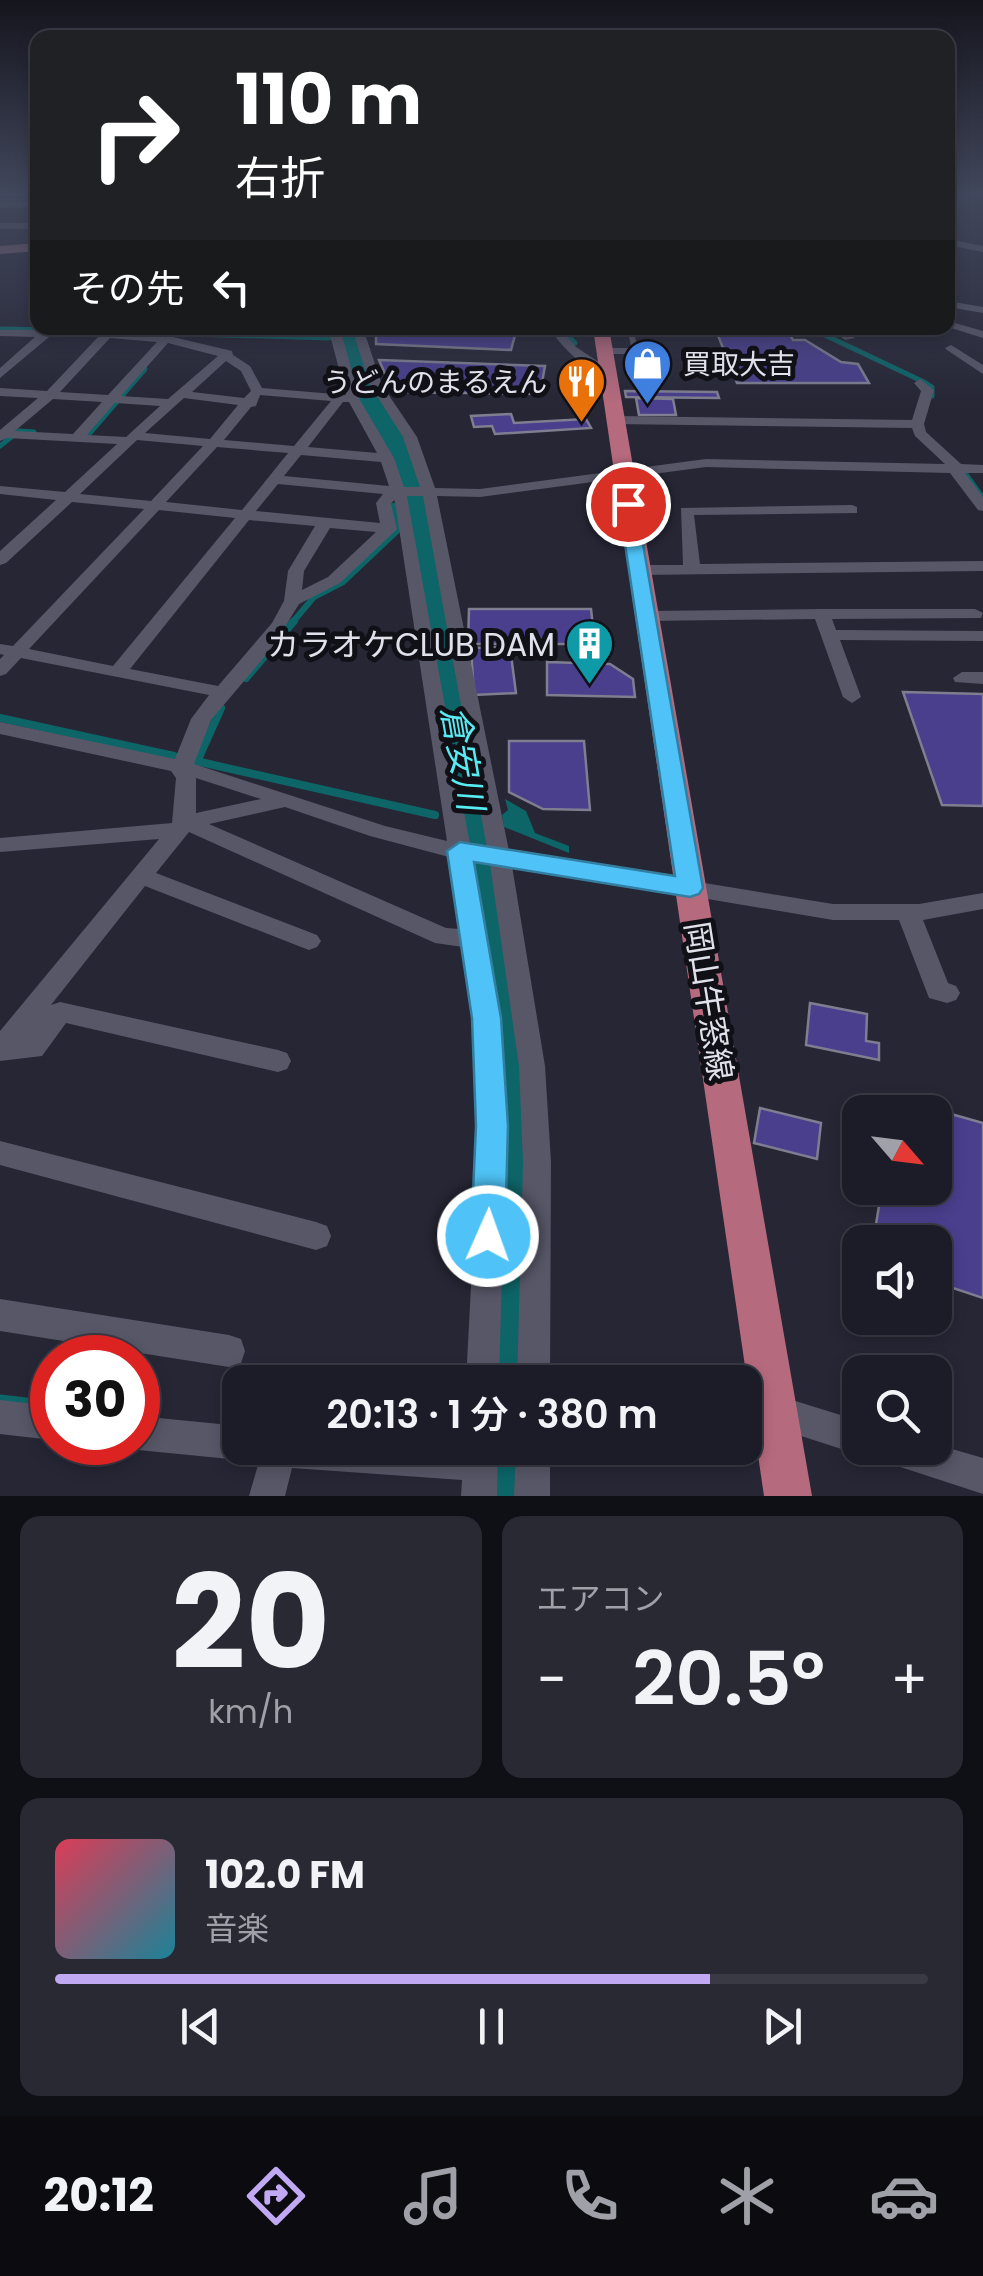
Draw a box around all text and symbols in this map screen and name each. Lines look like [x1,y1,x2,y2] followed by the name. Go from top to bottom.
[235,50,422,149] text: 110 m
[70,70,200,200] icon: right
[235,147,325,210] text: 右折
[204,260,259,315] icon: left
[70,262,184,315] text: その先
[622,338,674,406] shop icon: 買取大吉
[683,345,795,384] place label: 買取大吉
[556,356,608,424] restaurant icon: うどんのまるえん
[323,363,547,402] place label: うどんのまるえん
[586,462,671,547] pin
[601,477,656,532] icon: arrive
[564,618,616,686] building icon: カラオケCLUB DAM
[267,622,555,667] place label: カラオケCLUB DAM
[430,702,497,818] water label: 倉安川
[674,918,744,1084] street label: 岡山牛窓線
[842,1095,952,1205] north arrow
[842,1095,952,1465] map controls
[436,1184,540,1288] position arrow
[842,1225,952,1335] button: sound
[30,1335,160,1465] speed limit sign: 30
[842,1355,952,1465] button: search
[327,1388,657,1441] text: 20:13 · 1 分 · 380 m
[171,1531,330,1714] text: 20
[537,1576,665,1621] text: エアコン
[632,1626,825,1731] text: 20.5°
[537,1641,567,1718] text: −
[890,1641,928,1718] text: +
[208,1689,293,1734] text: km/h
[205,1848,365,1901] text: 102.0 FM
[205,1906,269,1951] text: 音楽
[173,1999,228,2054] icon: previous
[464,1999,519,2054] icon: pause
[755,1999,810,2054] icon: next
[241,2161,311,2231] icon: directions
[398,2161,468,2231] icon: music
[555,2161,625,2231] icon: phone
[712,2161,782,2231] icon: climate
[869,2161,939,2231] icon: car
[44,2164,154,2227] text: 20:12

